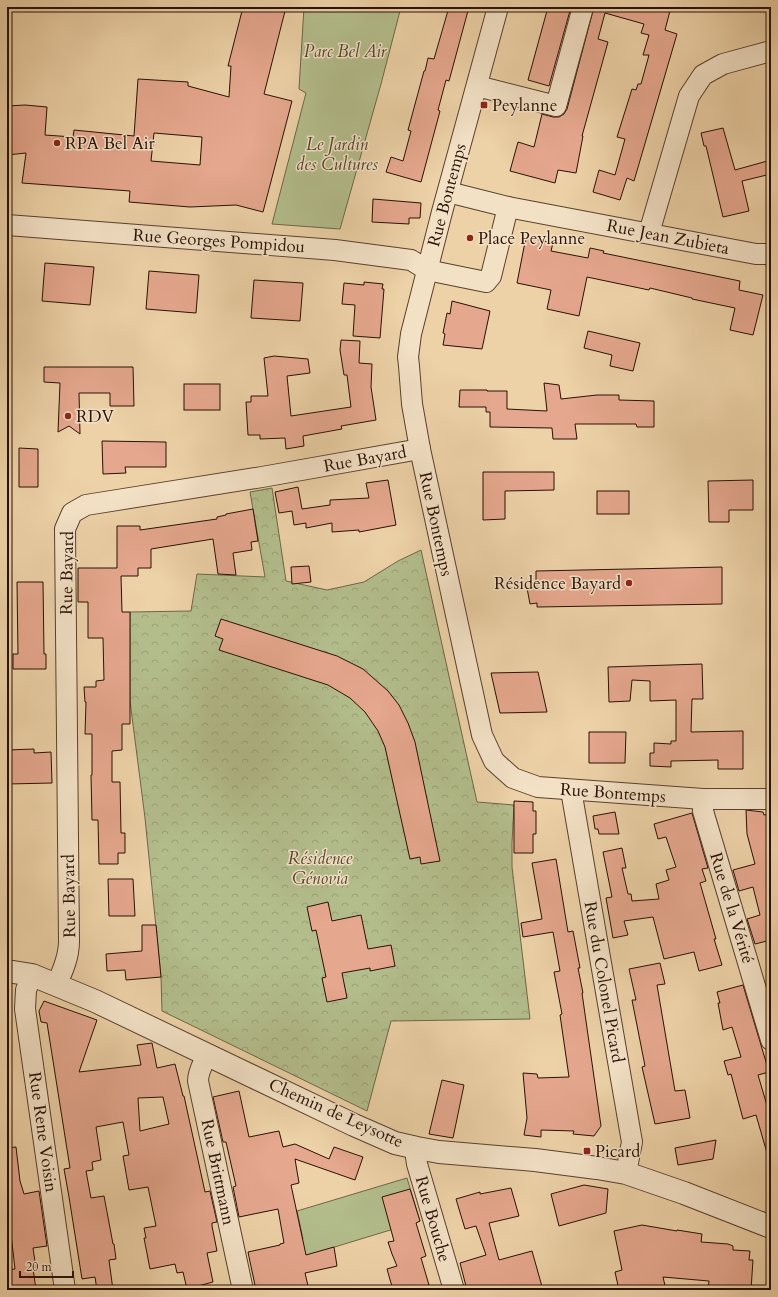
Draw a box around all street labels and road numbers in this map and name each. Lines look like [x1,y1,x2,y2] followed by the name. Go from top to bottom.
[422,141,472,249] street label: Rue Bontemps
[605,214,732,260] street label: Rue Jean Zubieta
[132,224,306,258] street label: Rue Georges Pompidou
[322,440,408,478] street label: Rue Bayard
[414,470,458,579] street label: Rue Bontemps
[55,531,79,615] street label: Rue Bayard
[559,778,667,808] street label: Rue Bontemps
[704,850,760,966] street label: Rue de la Vérité
[57,854,81,938] street label: Rue Bayard
[578,899,630,1065] street label: Rue du Colonel Picard
[23,1070,63,1194] street label: Rue Rene Voisin
[265,1073,407,1153] street label: Chemin de Leysotte
[196,1117,241,1227] street label: Rue Brittmann
[410,1173,456,1265] street label: Rue Bouche

